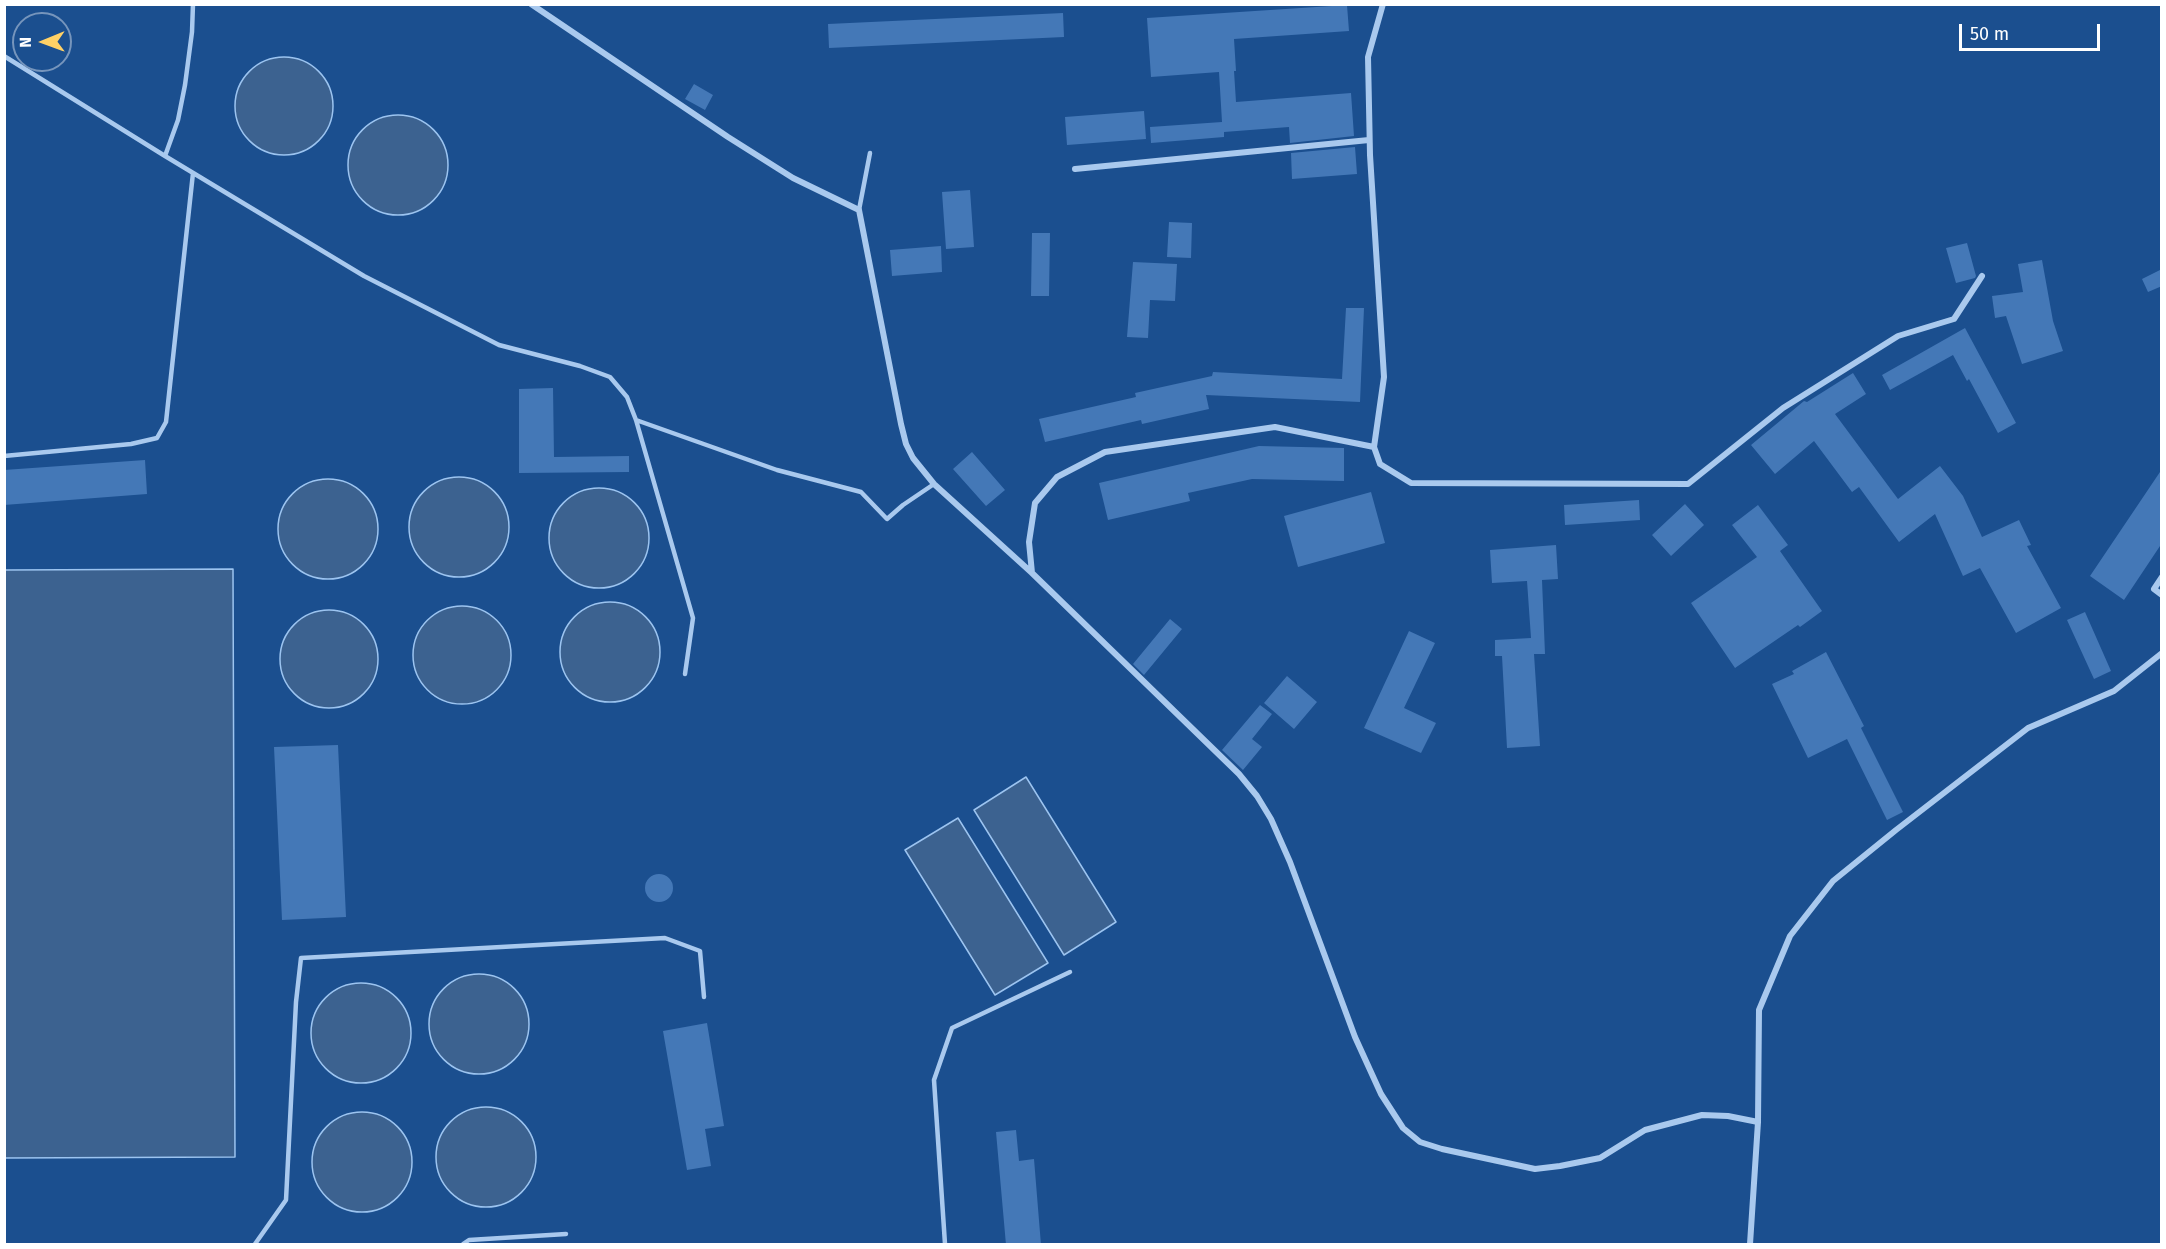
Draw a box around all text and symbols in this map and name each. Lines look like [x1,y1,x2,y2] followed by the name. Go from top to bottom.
[12,12,72,72] north arrow
[1962,12,2103,50] scale bar
[1970,23,2009,45] text: 50 m
[16,37,35,48] text: N

